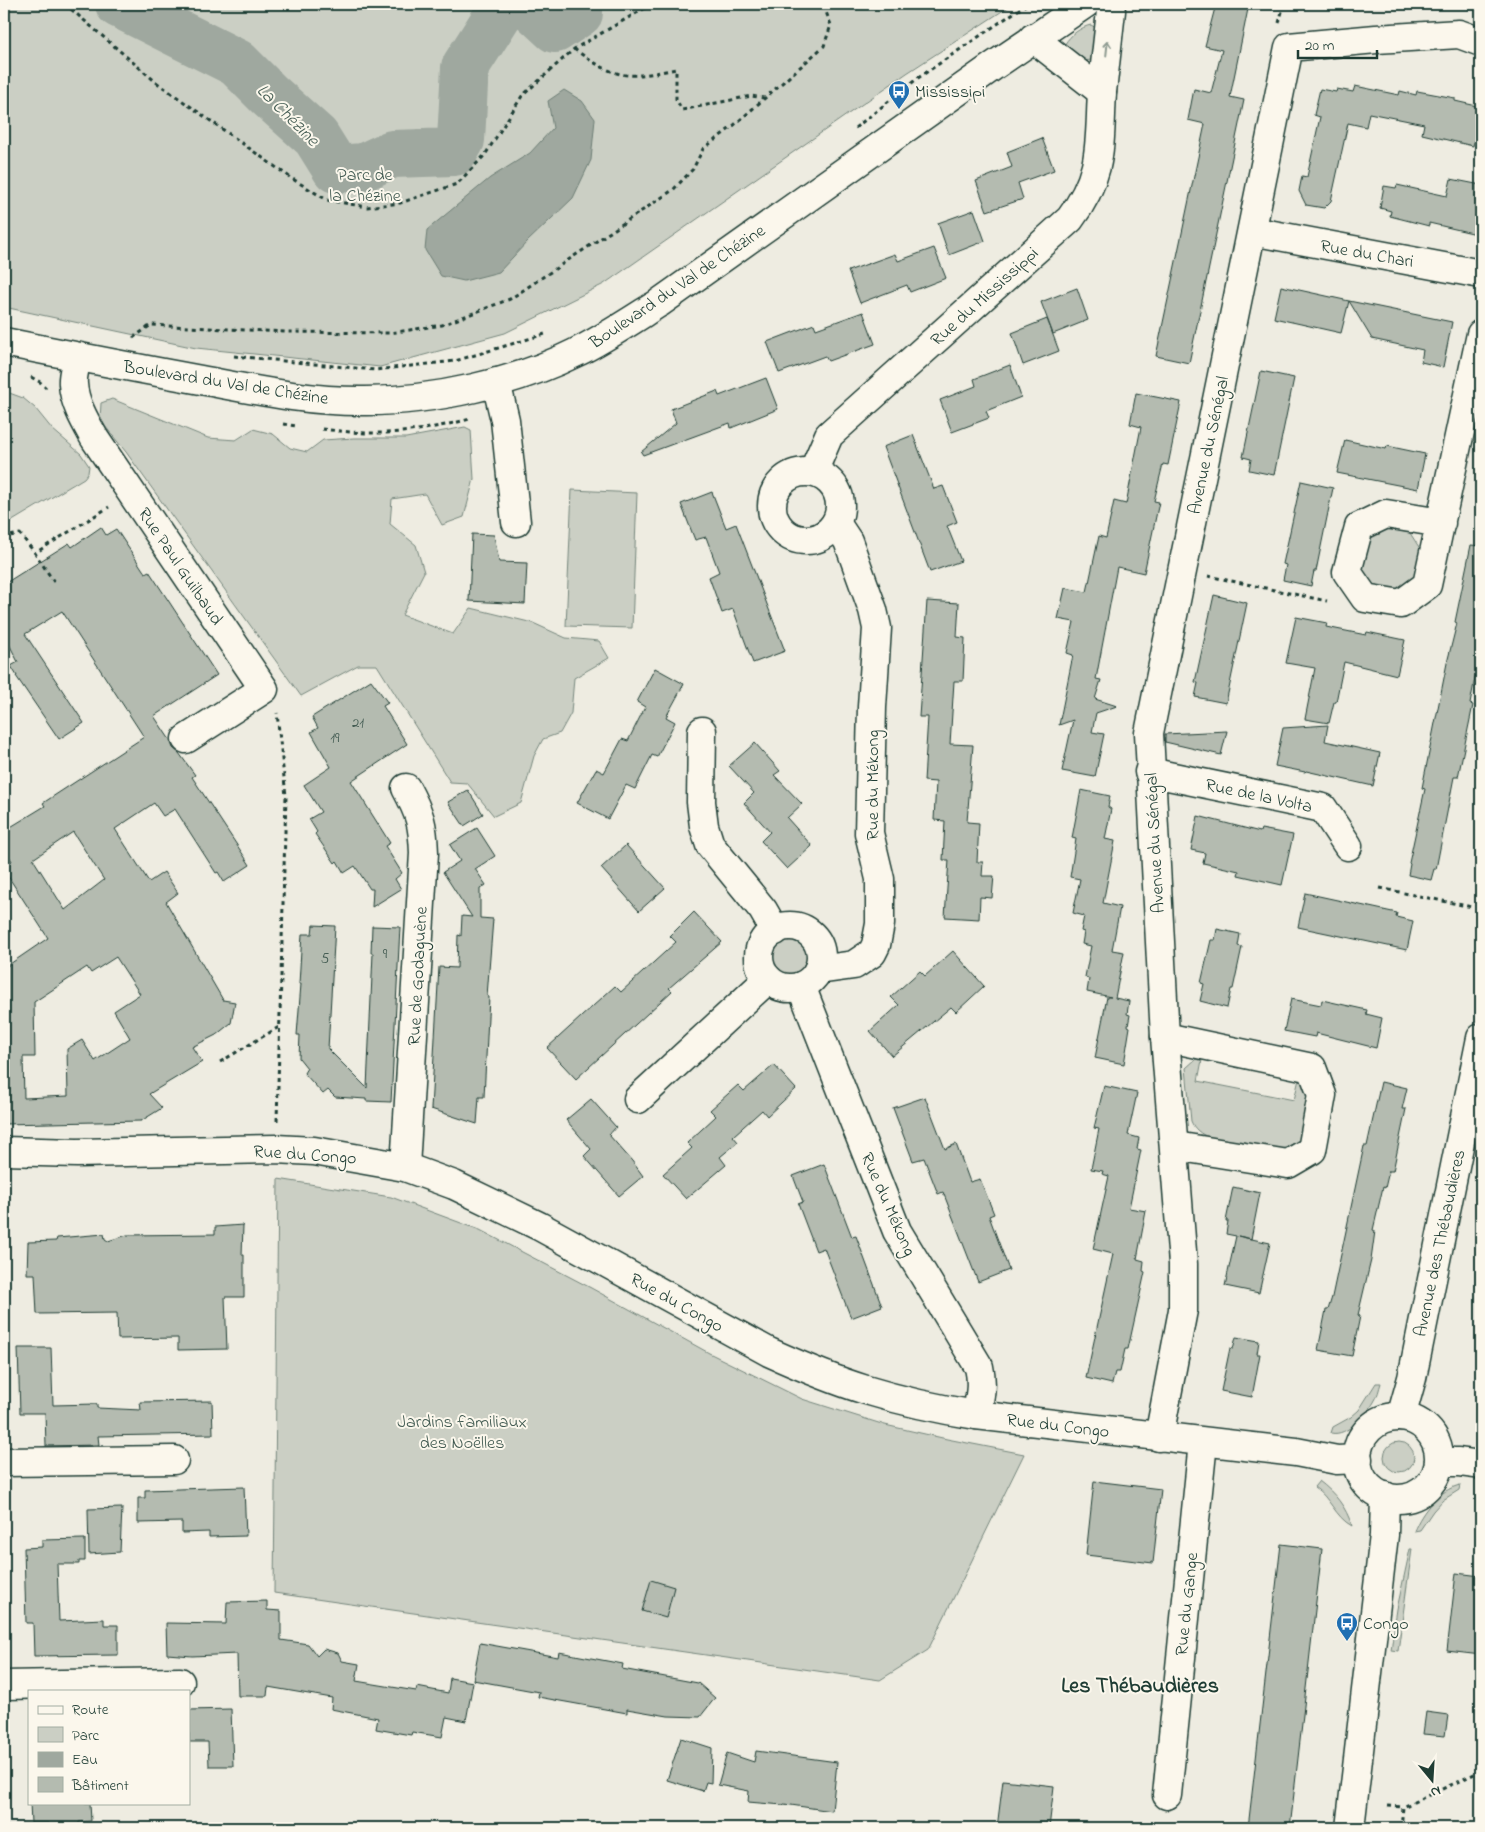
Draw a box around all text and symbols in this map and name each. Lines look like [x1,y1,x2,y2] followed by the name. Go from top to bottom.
[1298,28,1376,60] scale bar
[1305,35,1335,57] text: 20 m
[1102,40,1112,56] one-way arrow
[250,78,326,154] water label: La Chézine
[887,79,911,110] bus stop icon: Mississipi
[915,80,985,106] place label: Mississipi
[329,163,402,210] park label: Parc de la Chézine
[584,218,772,357] street label: Boulevard du Val de Chézine
[1318,234,1415,276] street label: Rue du Chari
[925,242,1045,353] street label: Rue du Mississippi
[120,355,331,413] street label: Boulevard du Val de Chézine
[1183,374,1238,517] street label: Avenue du Sénégal
[130,503,228,631] street label: Rue Paul Guilbaud
[352,712,364,734] house number: 21
[330,727,340,749] house number: 19
[861,730,888,840] street label: Rue du Mékong
[1139,772,1174,914] street label: Avenue du Sénégal
[1203,773,1314,821] street label: Rue de la Volta
[402,905,437,1046] street label: Rue de Godaguène
[383,943,388,965] house number: 9
[321,948,330,970] house number: 5
[252,1139,357,1174] street label: Rue du Congo
[1408,1147,1474,1339] street label: Avenue des Thébaudières
[852,1149,922,1261] street label: Rue du Mékong
[624,1267,727,1341] street label: Rue du Congo
[1005,1408,1111,1447] street label: Rue du Congo
[397,1410,527,1457] park label: Jardins familiaux des Noëlles
[1170,1550,1207,1657] street label: Rue du Gange
[1335,1611,1359,1642] bus stop icon: Congo
[1363,1612,1409,1639] place label: Congo
[1061,1671,1219,1703] district label: Les Thébaudières
[28,1690,190,1804] legend
[72,1699,109,1721] text: Route
[72,1725,100,1747] text: Parc
[72,1749,98,1771] text: Eau
[1408,1754,1458,1804] north arrow
[71,1775,129,1797] text: Bâtiment
[1428,1779,1443,1802] text: N

